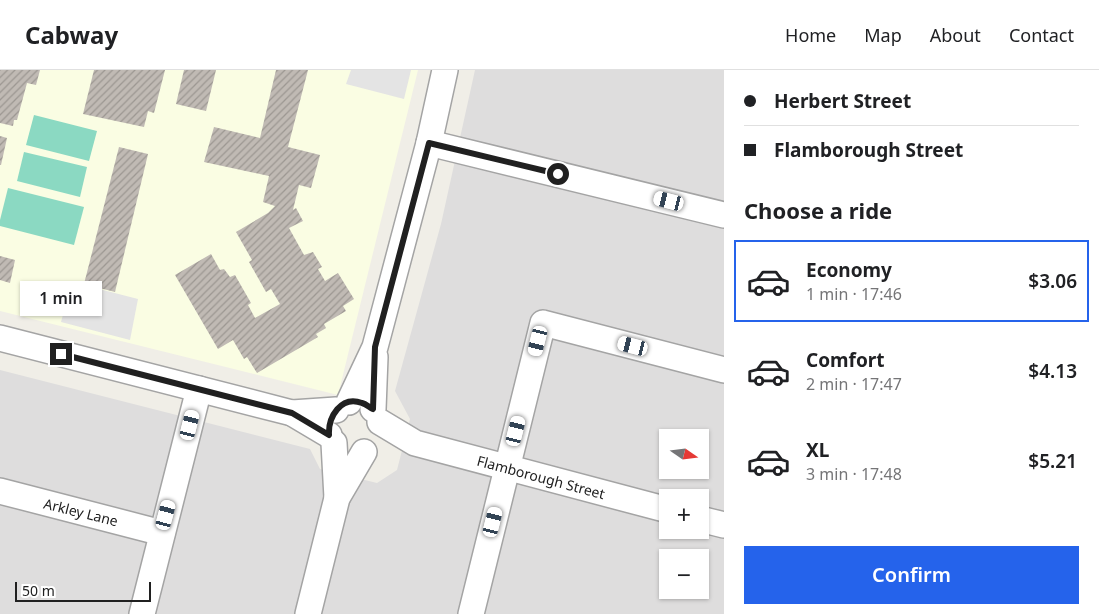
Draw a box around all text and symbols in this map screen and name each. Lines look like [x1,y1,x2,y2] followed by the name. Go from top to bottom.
[25,18,118,51] text: Cabway
[785,23,836,47] text: Home
[864,23,902,47] text: Map
[930,23,981,47] text: About
[1009,23,1074,47] text: Contact
[774,88,911,114] text: Herbert Street
[774,137,963,163] text: Flamborough Street
[547,163,569,185] route start
[652,190,685,212] car
[744,195,892,225] text: Choose a ride
[806,257,892,283] text: Economy
[746,259,791,304] icon: car
[1028,268,1077,294] text: $3.06
[20,282,102,316] callout: 1 min
[806,283,902,305] text: 1 min · 17:46
[39,287,83,309] text: 1 min
[527,325,548,357] car
[616,335,649,357] car
[50,343,72,365] route end
[806,347,885,373] text: Comfort
[746,349,791,394] icon: car
[1028,358,1077,384] text: $4.13
[806,373,902,395] text: 2 min · 17:47
[179,409,200,441] car
[505,415,526,447] car
[659,429,709,479] north arrow
[659,429,709,599] map controls
[806,437,829,463] text: XL
[746,439,791,484] icon: car
[1028,448,1077,474] text: $5.21
[475,451,607,503] street label: Flamborough Street
[806,463,902,485] text: 3 min · 17:48
[659,489,709,539] button: +
[42,494,120,530] street label: Arkley Lane
[154,499,177,531] car
[482,506,503,538] car
[744,546,1079,604] button: Confirm
[659,549,709,599] button: −
[15,579,151,602] scale bar
[22,581,55,600] text: 50 m

